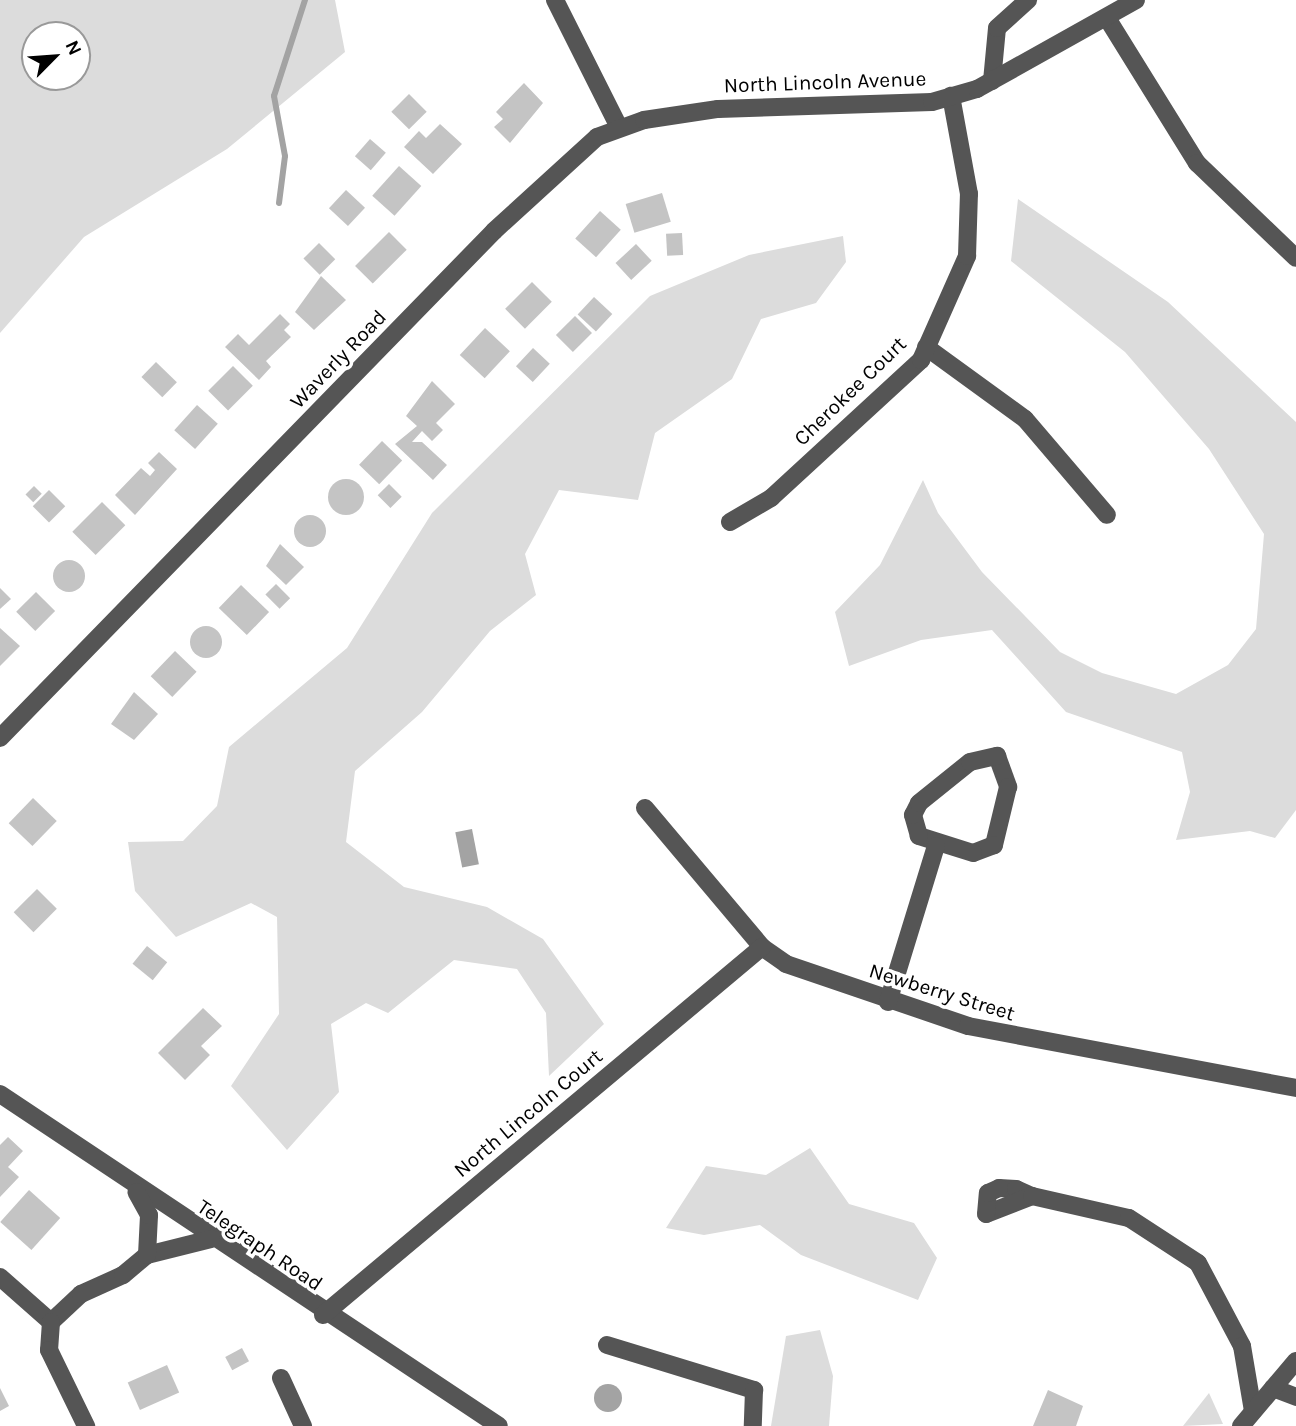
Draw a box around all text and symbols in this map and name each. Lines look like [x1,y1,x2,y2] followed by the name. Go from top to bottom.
[21,21,91,91] north arrow
[60,37,86,59] text: N
[723,66,927,98] street label: North Lincoln Avenue
[285,304,391,414] street label: Waverly Road
[789,331,911,451] street label: Cherokee Court
[866,958,1018,1026] street label: Newberry Street
[449,1044,607,1182] street label: North Lincoln Court
[193,1194,327,1296] street label: Telegraph Road

